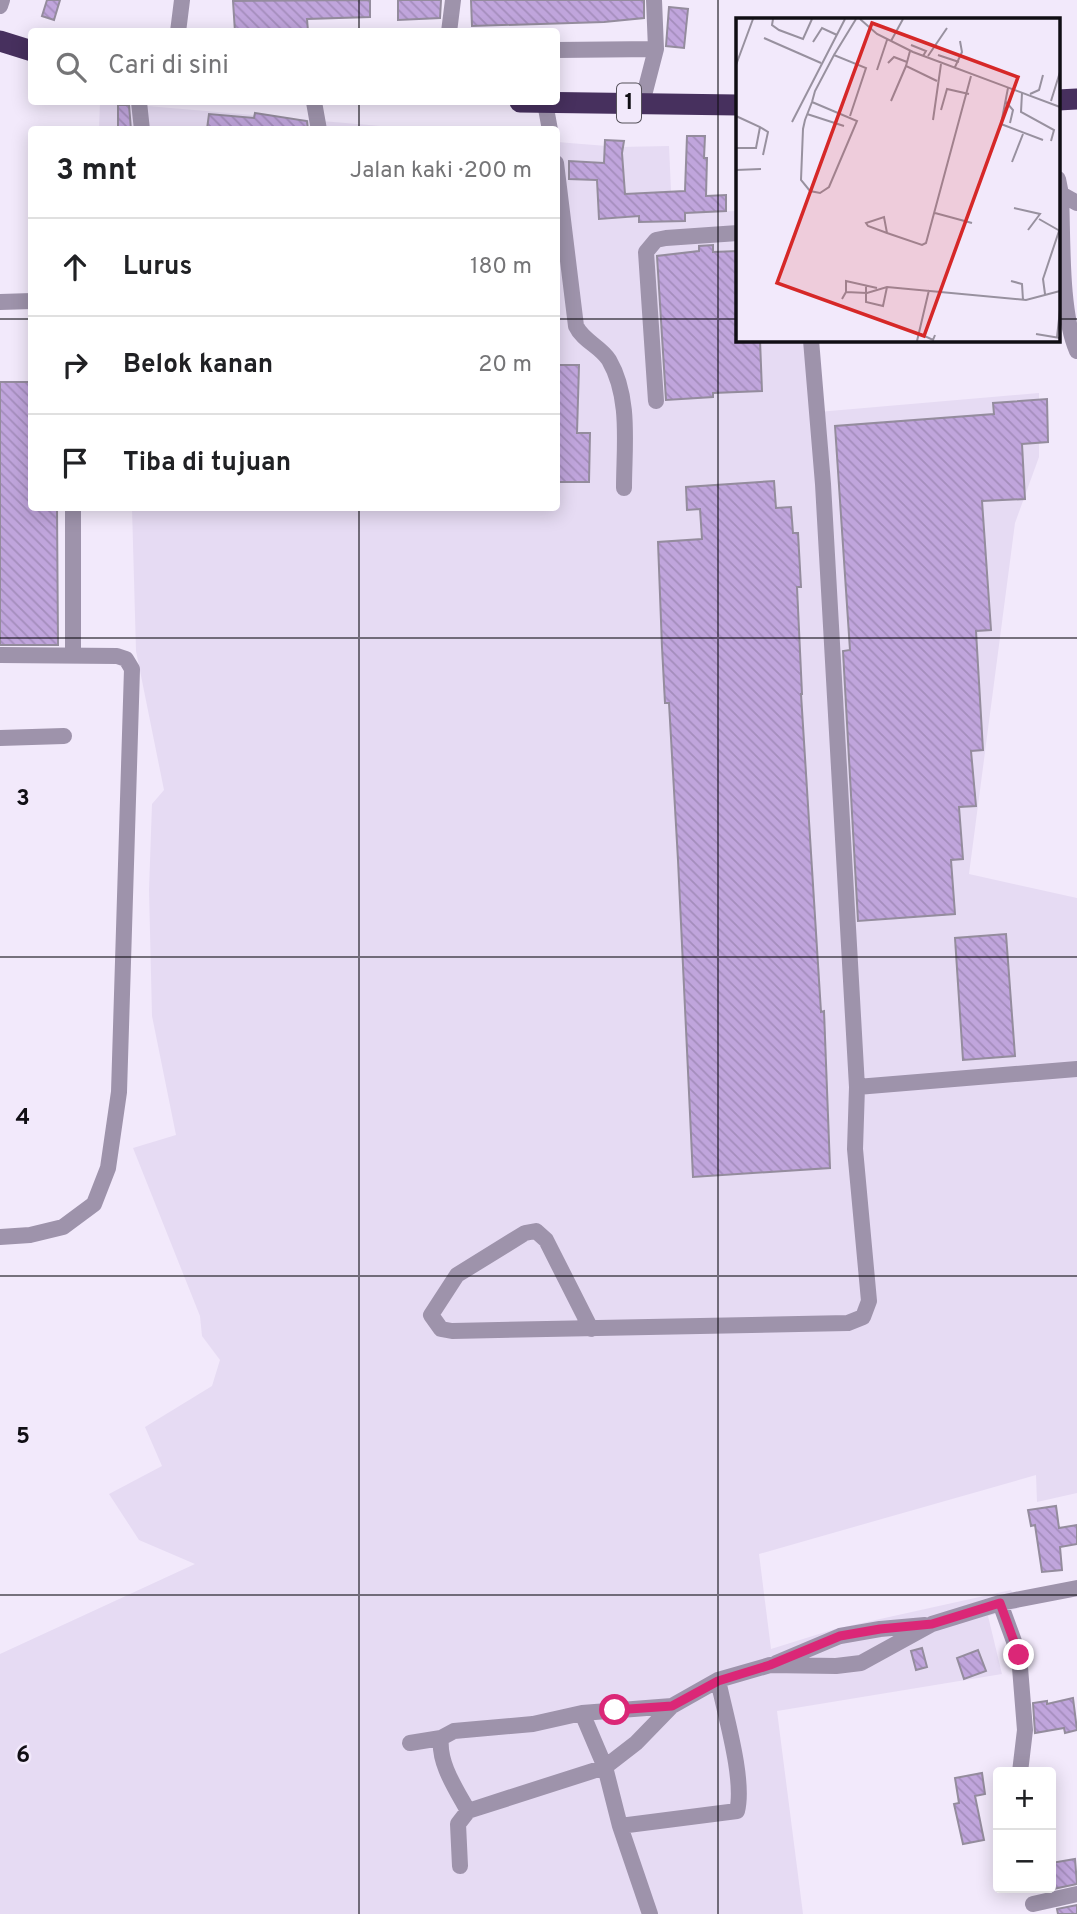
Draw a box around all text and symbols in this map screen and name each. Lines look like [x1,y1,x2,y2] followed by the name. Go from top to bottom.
[736,18,1060,341] inset map
[28,28,560,105] search box
[52,48,90,86] icon: search
[108,50,229,83] text: Cari di sini
[617,83,641,122] road number: 1
[56,153,137,190] text: 3 mnt
[350,157,532,186] text: Jalan kaki · 200 m
[56,248,94,286] icon: ahead
[123,251,192,284] text: Lurus
[470,253,532,282] text: 180 m
[56,346,94,384] icon: right
[123,349,273,382] text: Belok kanan
[478,351,532,380] text: 20 m
[56,444,94,482] icon: arrive
[123,447,291,480] text: Tiba di tujuan
[16,785,30,814] text: 3
[16,1104,30,1133] text: 4
[16,1423,30,1452] text: 5
[1003,1639,1034,1670] route end
[599,1694,630,1725] route start
[16,1742,30,1771] text: 6
[993,1767,1056,1893] map controls
[993,1767,1056,1830] button: +
[993,1830,1056,1893] button: −

